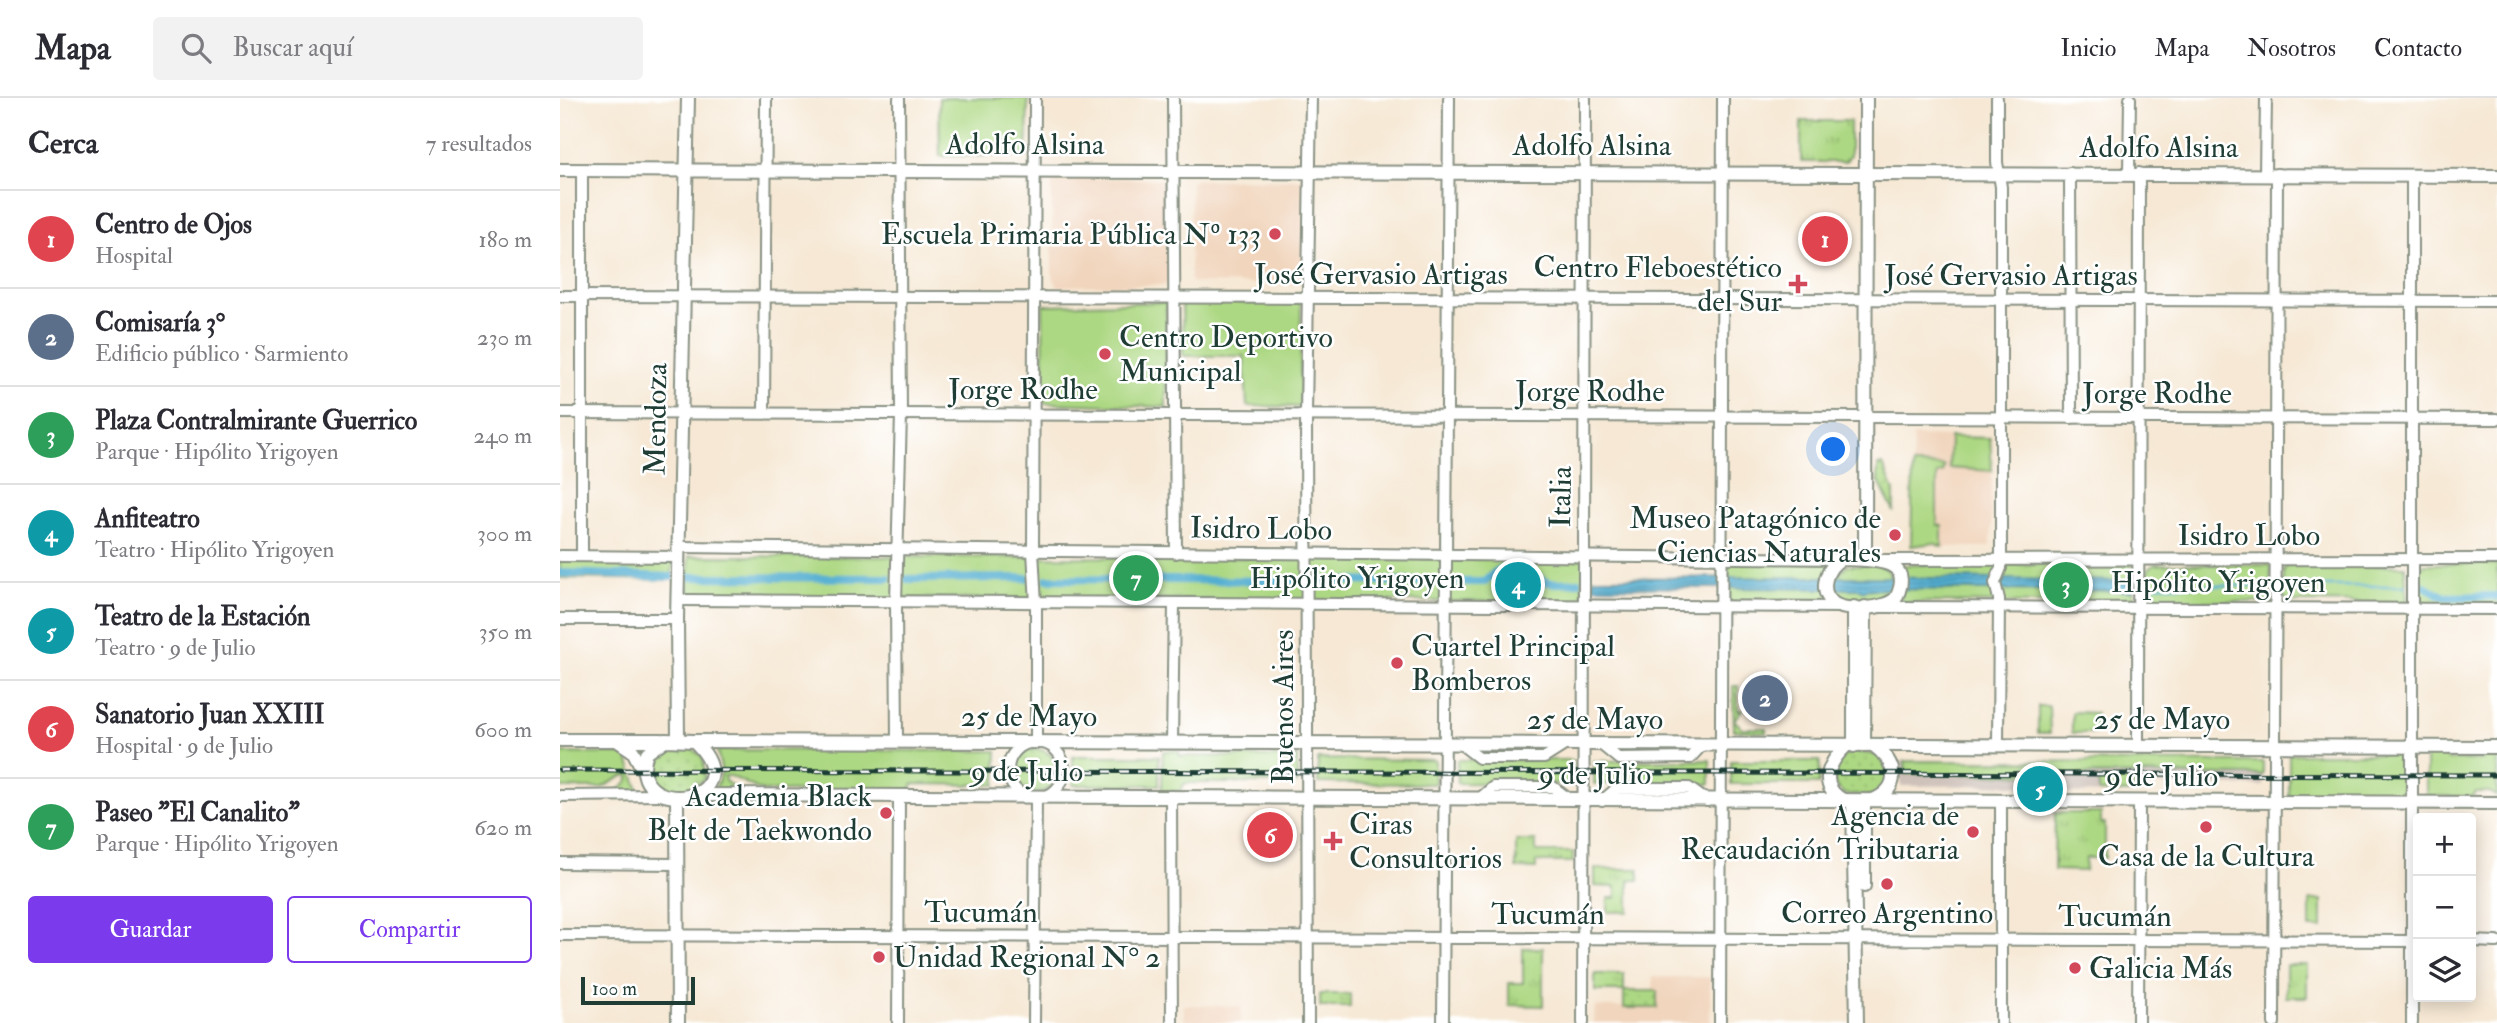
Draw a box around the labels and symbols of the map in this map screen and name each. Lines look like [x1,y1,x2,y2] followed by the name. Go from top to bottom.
[945,126,1105,163] street label: Adolfo Alsina
[1512,127,1672,164] street label: Adolfo Alsina
[2079,129,2239,166] street label: Adolfo Alsina
[1802,213,1848,265] pin: 1
[881,216,1261,253] place label: Escuela Primaria Pública Nº 133
[1267,226,1283,242] marker: Escuela Primaria Pública Nº 133
[1533,249,1782,320] place label: Centro Fleboestético del Sur
[1253,256,1508,293] street label: José Gervasio Artigas
[1883,257,2138,294] street label: José Gervasio Artigas
[1788,274,1808,294] marker: Centro Fleboestético del Sur
[1119,319,1333,390] place label: Centro Deportivo Municipal
[1097,346,1113,362] marker: Centro Deportivo Municipal
[637,362,675,476] street label: Mendoza
[947,371,1098,408] street label: Jorge Rodhe
[1514,373,1665,410] street label: Jorge Rodhe
[2081,375,2232,412] street label: Jorge Rodhe
[1816,432,1850,466] your location
[1542,465,1580,528] street label: Italia
[1630,500,1881,571] place label: Museo Patagónico de Ciencias Naturales
[1190,509,1332,549] street label: Isidro Lobo
[2178,517,2320,554] street label: Isidro Lobo
[1887,527,1903,543] marker: Museo Patagónico de Ciencias Naturales
[1113,552,1159,604] pin: 7
[1495,559,1541,611] pin: 4
[2043,559,2089,611] pin: 3
[1249,560,1465,597] street label: Hipólito Yrigoyen
[2110,564,2326,601] street label: Hipólito Yrigoyen
[1411,628,1615,699] place label: Cuartel Principal Bomberos
[1265,629,1302,785] street label: Buenos Aires
[1389,655,1405,671] marker: Cuartel Principal Bomberos
[1742,672,1788,724] pin: 2
[961,698,1097,735] street label: 25 de Mayo
[1527,701,1663,738] street label: 25 de Mayo
[2094,701,2230,738] street label: 25 de Mayo
[969,753,1083,790] street label: 9 de Julio
[1537,756,1651,793] street label: 9 de Julio
[2104,758,2218,795] street label: 9 de Julio
[2017,763,2063,815] pin: 5
[647,778,872,849] place label: Academia Black Belt de Taekwondo
[1680,797,1960,868] place label: Agencia de Recaudación Tributaria
[878,805,894,821] marker: Academia Black Belt de Taekwondo
[1349,806,1502,877] place label: Ciras Consultorios
[1247,809,1293,861] pin: 6
[2198,819,2214,835] marker: Casa de la Cultura
[1965,824,1981,840] marker: Agencia de Recaudación Tributaria
[1323,831,1343,851] marker: Ciras Consultorios
[2098,838,2315,875] place label: Casa de la Cultura
[1879,876,1895,892] marker: Correo Argentino
[924,894,1038,931] street label: Tucumán
[1781,895,1993,932] place label: Correo Argentino
[1491,896,1605,933] street label: Tucumán
[2058,898,2172,935] street label: Tucumán
[893,939,1161,976] place label: Unidad Regional N° 2
[871,949,887,965] marker: Unidad Regional N° 2
[2089,950,2232,987] place label: Galicia Más
[2067,960,2083,976] marker: Galicia Más
[581,974,695,1006] scale bar

